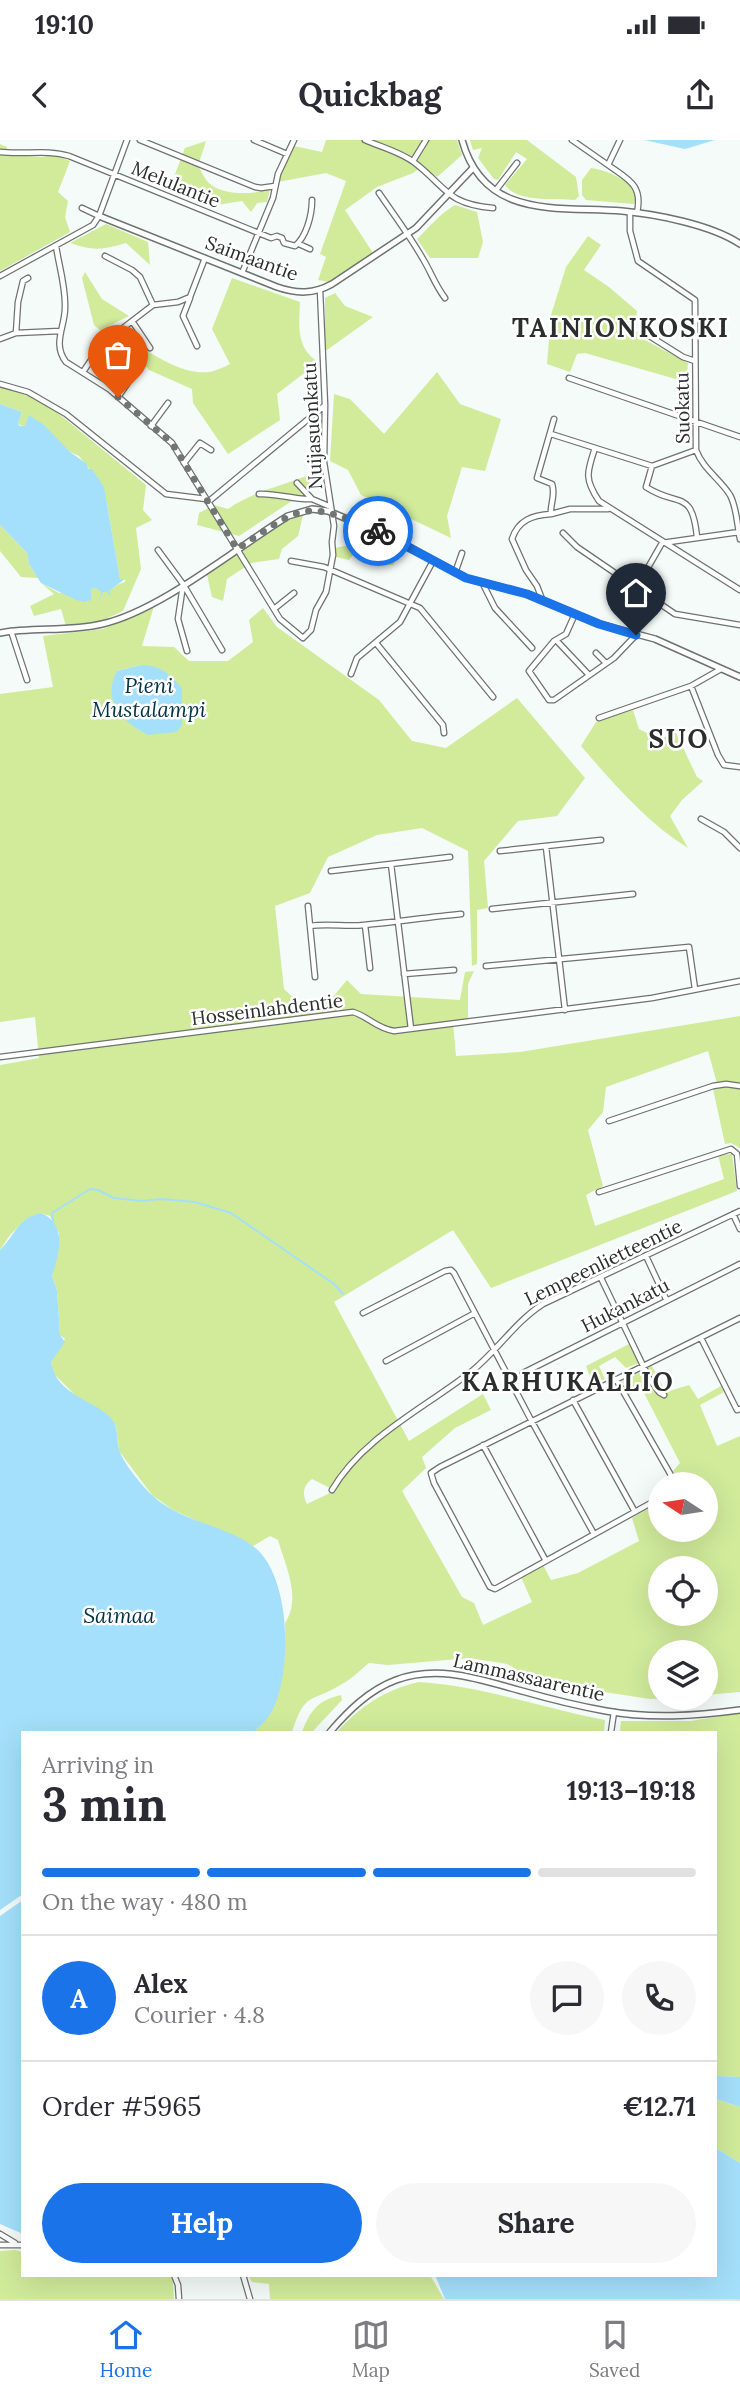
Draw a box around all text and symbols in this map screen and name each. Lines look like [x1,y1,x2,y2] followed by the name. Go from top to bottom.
[35,8,94,41] text: 19:10
[298,74,442,115] text: Quickbag
[21,76,59,114] icon: back
[681,76,719,114] icon: share
[128,155,224,213] street label: Melulantie
[202,230,302,286] street label: Saimaantie
[512,311,730,344] district label: TAINIONKOSKI
[88,325,148,397] pin
[99,336,137,374] icon: bag
[297,362,327,490] street label: Nuijasuonkatu
[669,372,695,444] street label: Suokatu
[343,496,413,566] courier
[359,512,397,550] icon: bike
[606,563,666,635] pin
[617,574,655,612] icon: home
[92,672,206,723] water label: Pieni Mustalampi
[648,722,710,755] district label: SUO
[190,988,344,1030] street label: Hosseinlahdentie
[520,1213,686,1311] street label: Lempeenlietteentie
[577,1273,673,1337] street label: Hukankatu
[461,1365,675,1398] district label: KARHUKALLIO
[648,1472,718,1542] north arrow
[648,1472,718,1710] map controls
[648,1556,718,1626] button: locate
[83,1602,155,1629] water label: Saimaa
[648,1640,718,1710] button: layers
[451,1648,607,1706] street label: Lammassaarentie
[42,1750,154,1779] text: Arriving in
[567,1774,696,1807] text: 19:13–19:18
[42,1775,167,1834] text: 3 min
[42,1887,248,1916] text: On the way · 480 m
[530,1961,604,2035] button: chat
[622,1961,696,2035] button: phone
[134,1967,188,2000] text: Alex
[70,1982,88,2015] text: A
[134,2000,265,2029] text: Courier · 4.8
[42,2090,201,2123] text: Order #5965
[622,2090,696,2123] text: €12.71
[42,2183,362,2263] button: Help
[376,2183,696,2263] button: Share
[100,2316,152,2382] tab: Home
[351,2316,390,2382] tab: Map
[589,2316,640,2382] tab: Saved

